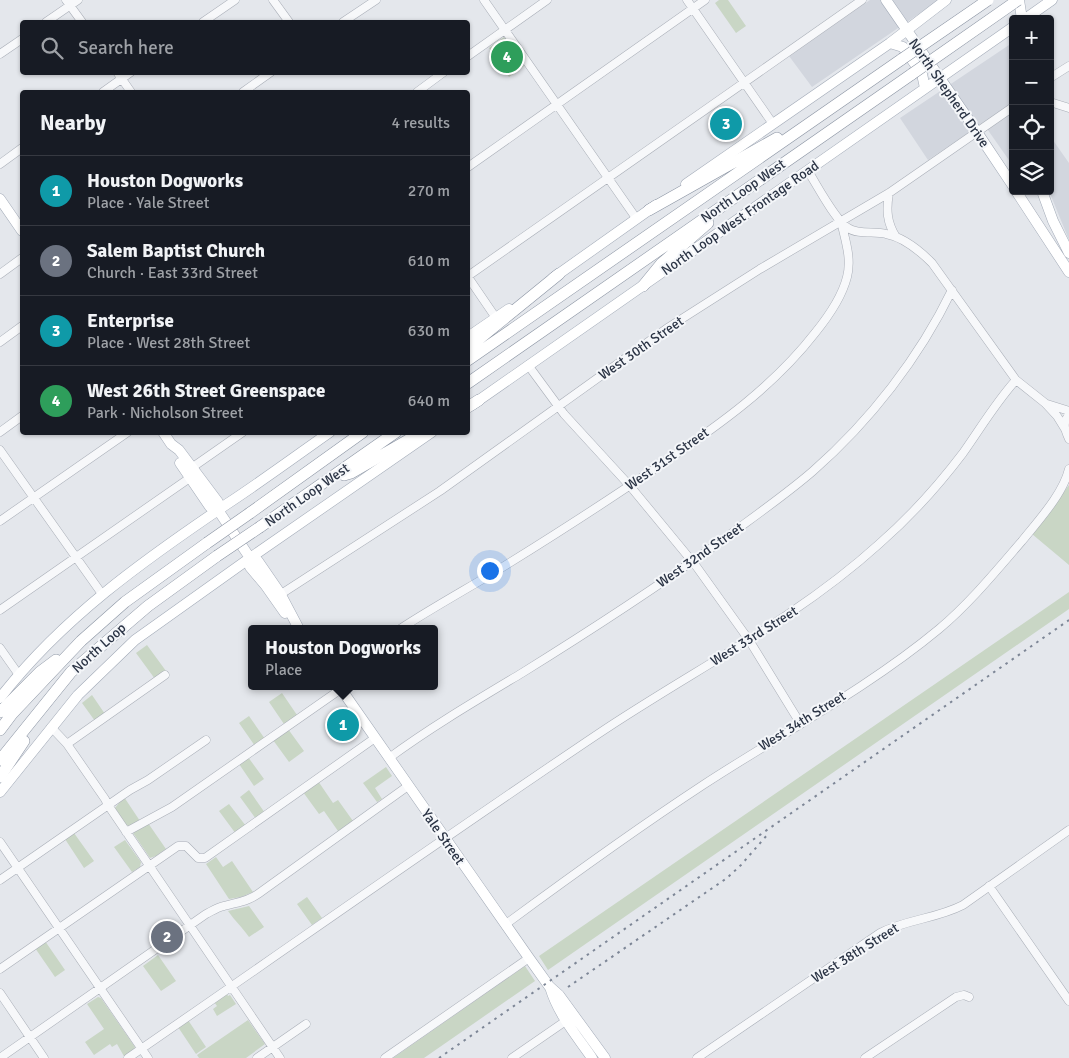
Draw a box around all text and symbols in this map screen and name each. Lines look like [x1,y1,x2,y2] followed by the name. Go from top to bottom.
[1009,15,1054,195] map controls
[1009,15,1054,60] button: +
[20,20,470,75] search box
[38,34,66,62] icon: search
[905,35,993,151] street label: North Shepherd Drive
[78,36,174,60] text: Search here
[491,38,523,76] pin: 4
[1009,60,1054,105] button: −
[710,105,742,143] pin: 3
[1009,105,1054,150] button: locate
[40,110,106,136] text: Nearby
[391,113,450,133] text: 4 results
[1009,150,1054,195] button: layers
[697,156,789,226] street label: North Loop West
[658,157,822,279] street label: North Loop West Frontage Road
[87,169,243,193] text: Houston Dogworks
[52,181,60,201] text: 1
[408,181,450,201] text: 270 m
[87,193,209,213] text: Place · Yale Street
[87,239,265,263] text: Salem Baptist Church
[52,251,60,271] text: 2
[408,251,450,271] text: 610 m
[87,263,258,283] text: Church · East 33rd Street
[87,309,174,333] text: Enterprise
[595,312,687,384] street label: West 30th Street
[52,321,60,341] text: 3
[408,321,450,341] text: 630 m
[87,333,250,353] text: Place · West 28th Street
[87,379,325,403] text: West 26th Street Greenspace
[52,391,60,411] text: 4
[408,391,450,411] text: 640 m
[87,403,243,423] text: Park · Nicholson Street
[622,424,712,494] street label: West 31st Street
[261,460,353,530] street label: North Loop West
[653,519,747,591] street label: West 32nd Street
[477,558,503,584] your location
[707,602,801,670] street label: West 33rd Street
[69,619,129,677] street label: North Loop
[248,625,438,690] popup
[265,636,421,660] text: Houston Dogworks
[265,660,302,680] text: Place
[755,687,849,755] street label: West 34th Street
[327,706,359,744] pin: 1
[418,806,468,868] street label: Yale Street
[151,918,183,956] pin: 2
[808,919,902,987] street label: West 38th Street

